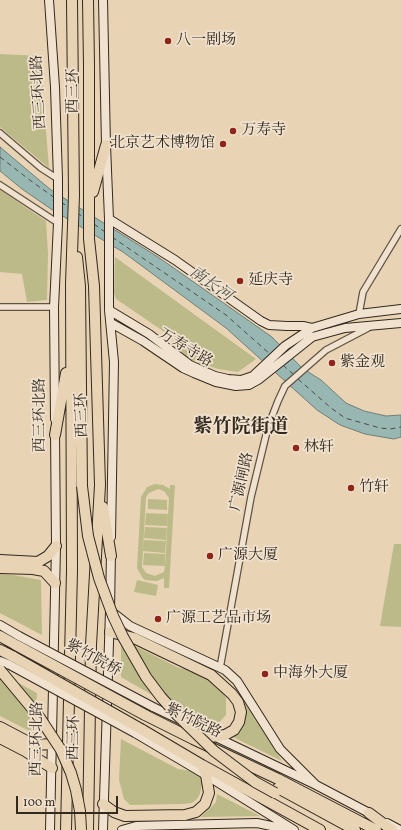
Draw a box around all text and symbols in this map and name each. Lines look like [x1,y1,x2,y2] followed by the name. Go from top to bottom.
[176,32,236,50] place label: 八一剧场
[163,36,173,46] marker: 八一剧场
[29,54,51,130] street label: 西三环北路
[65,69,83,113] street label: 西三环
[241,122,286,140] place label: 万寿寺
[228,126,238,136] marker: 万寿寺
[110,135,215,153] place label: 北京艺术博物馆
[218,139,228,149] marker: 北京艺术博物馆
[185,263,235,307] water label: 南长河
[248,272,293,290] place label: 延庆寺
[235,276,245,286] marker: 延庆寺
[155,326,215,372] street label: 万寿寺路
[340,354,385,372] place label: 紫金观
[327,358,337,368] marker: 紫金观
[32,378,50,452] street label: 西三环北路
[73,392,93,438] street label: 西三环
[194,418,288,440] district label: 紫竹院街道
[304,439,334,457] place label: 林轩
[291,443,301,453] marker: 林轩
[227,451,259,513] street label: 广源闸路
[359,479,389,497] place label: 竹轩
[346,483,356,493] marker: 竹轩
[218,547,278,565] place label: 广源大厦
[205,551,215,561] marker: 广源大厦
[166,610,271,628] place label: 广源工艺品市场
[153,614,163,624] marker: 广源工艺品市场
[62,637,124,681] street label: 紫竹院桥
[273,665,348,683] place label: 中海外大厦
[260,669,270,679] marker: 中海外大厦
[28,701,48,777] street label: 西三环北路
[162,701,224,743] street label: 紫竹院路
[66,715,84,761] street label: 西三环
[18,788,120,814] scale bar
[23,795,55,811] text: 100 m

